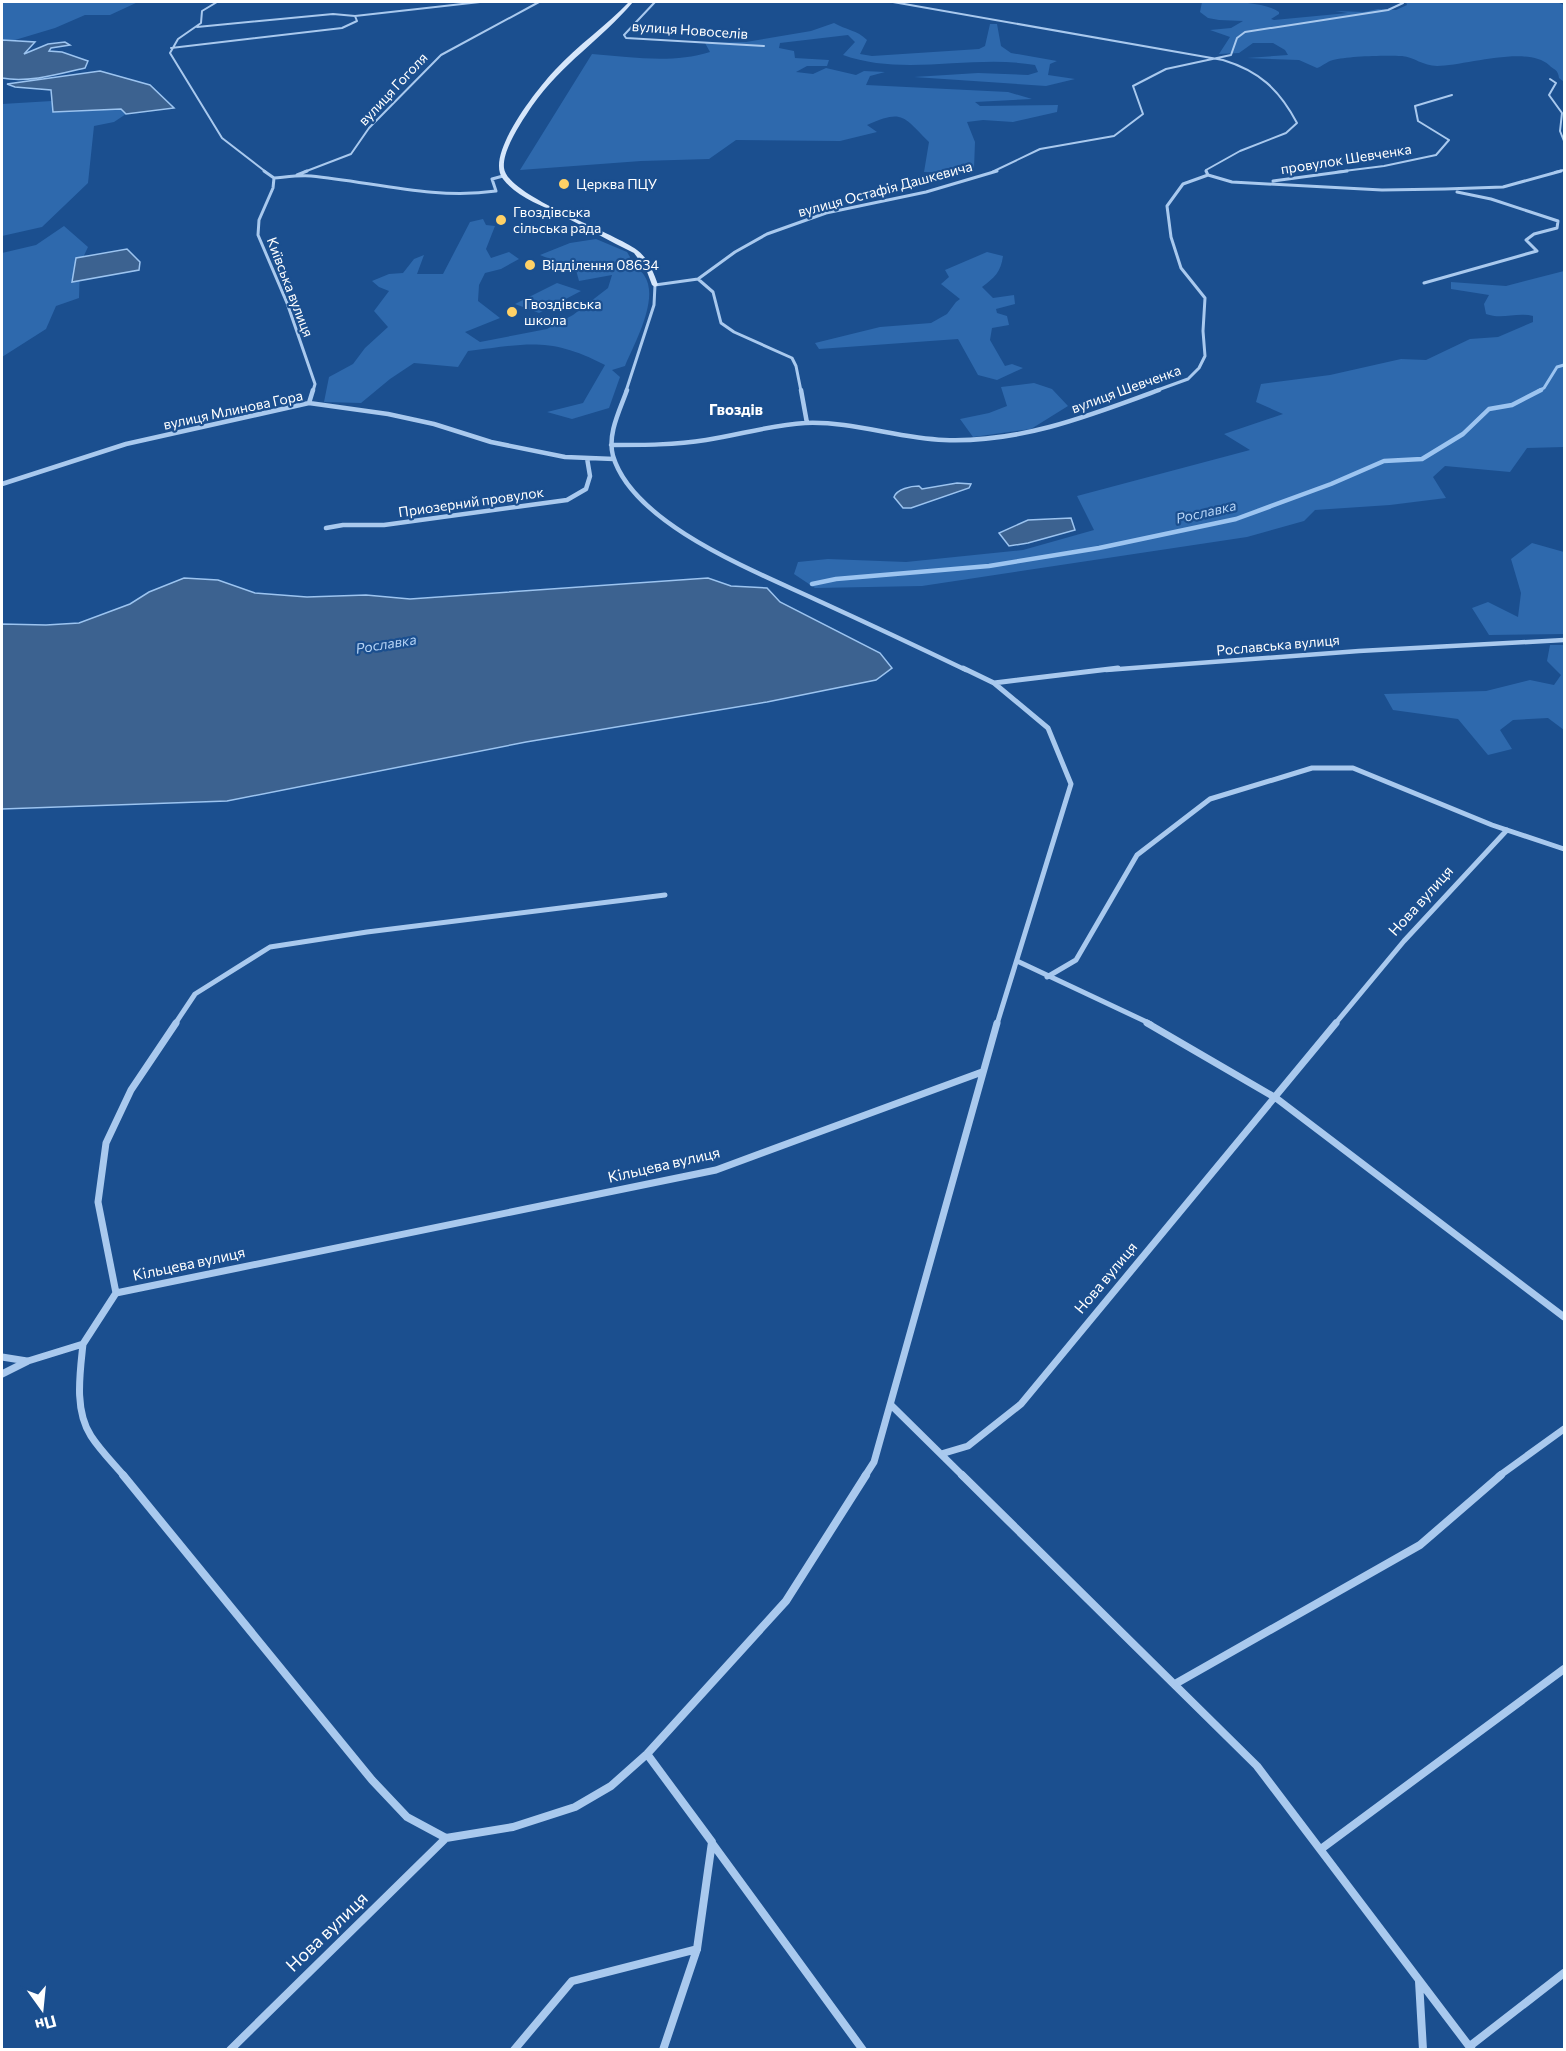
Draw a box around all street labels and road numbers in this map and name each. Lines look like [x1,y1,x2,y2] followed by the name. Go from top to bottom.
[631,17,749,42] street label: вулиця Новоселів
[355,49,431,129] street label: вулиця Гоголя
[1279,140,1413,177] street label: провулок Шевченка
[796,157,974,220] street label: вулиця Остафія Дашкевича
[264,234,317,339] street label: Київська вулиця
[1069,361,1183,416] street label: вулиця Шевченка
[162,386,304,433] street label: вулиця Млинова Гора
[397,483,545,520] street label: Приозерний провулок
[1215,631,1340,658] street label: Рославська вулиця
[1384,862,1456,939] street label: Нова вулиця
[606,1142,722,1186] street label: Кільцева вулиця
[1070,1238,1140,1317] street label: Нова вулиця
[131,1242,247,1284] street label: Кільцева вулиця
[281,1887,372,1976] street label: Нова вулиця

